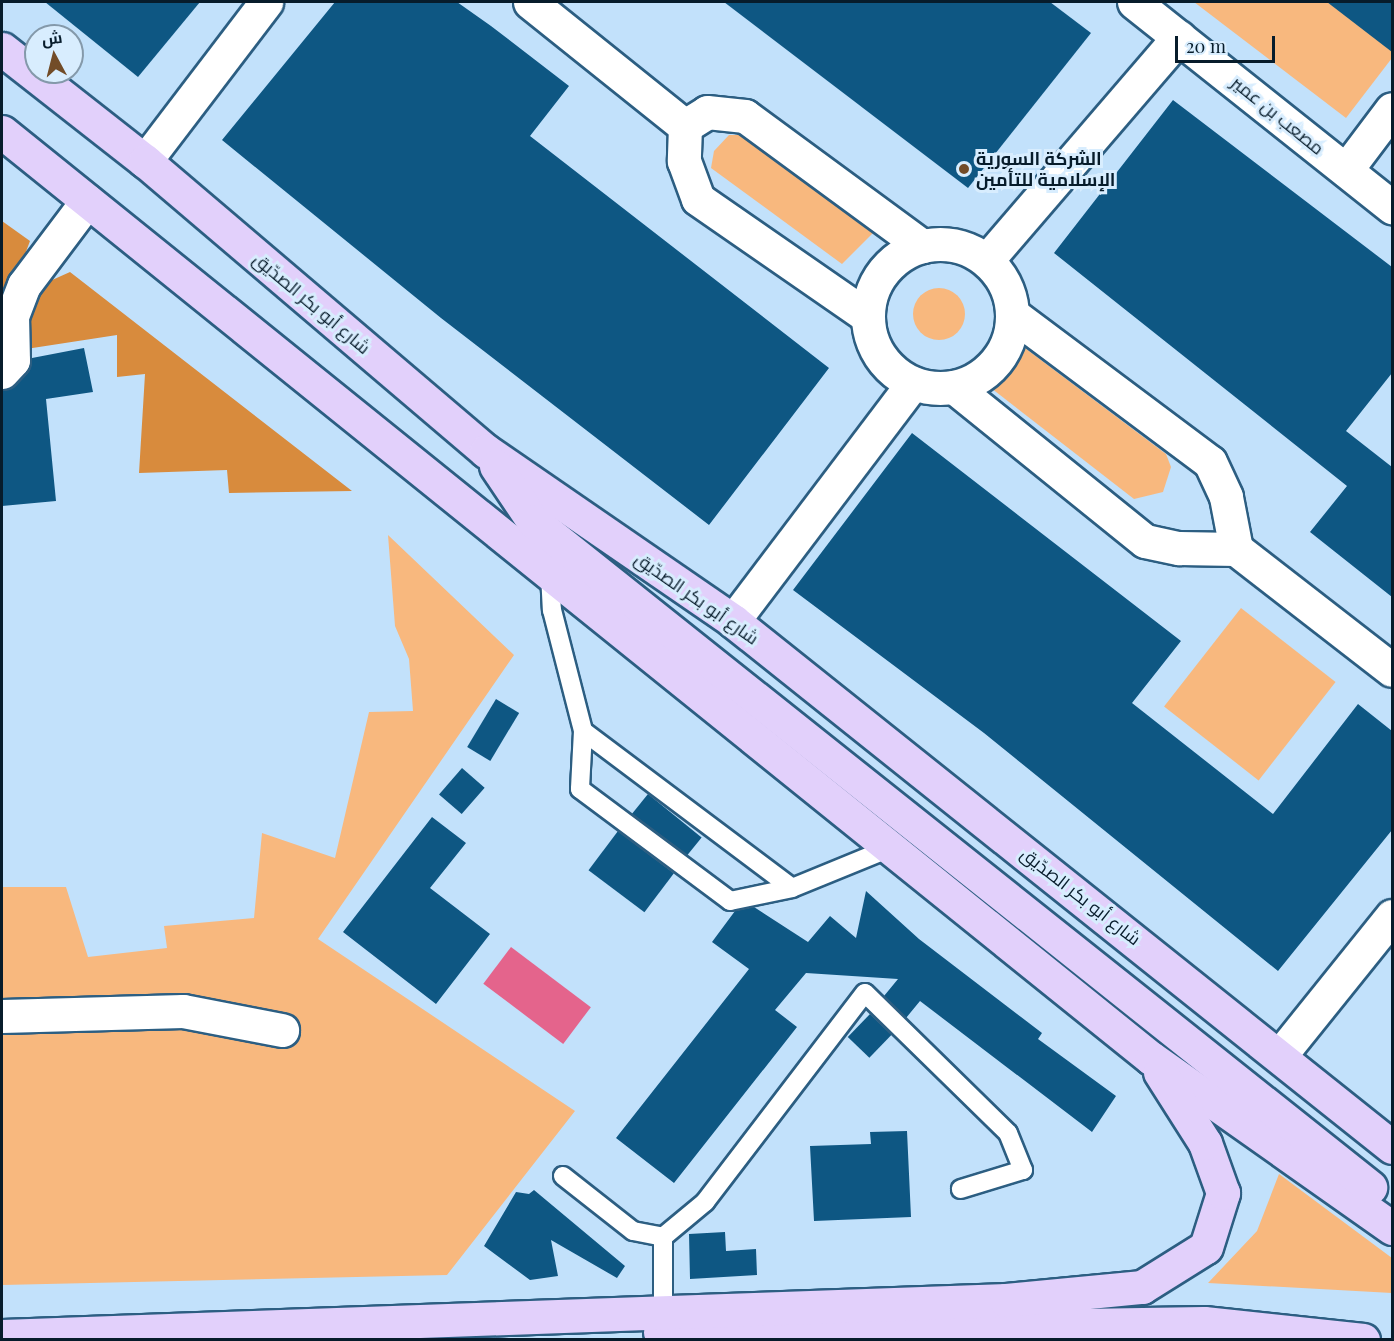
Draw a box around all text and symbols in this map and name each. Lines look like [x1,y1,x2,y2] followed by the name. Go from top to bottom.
[24,24,84,84] north arrow
[1178,24,1278,62] scale bar
[41,26,63,49] text: ش
[1186,34,1226,58] text: 20 m
[1227,71,1329,159] street label: مصعب بن عمير
[976,148,1115,190] place label: الشركة السورية الإسلامية للتأمين
[957,162,971,176] marker: الشركة السورية الإسلامية للتأمين
[249,248,375,358] street label: شارع أبو بكر الصدّيق
[631,547,763,649] street label: شارع أبو بكر الصدّيق
[1017,843,1145,949] street label: شارع أبو بكر الصدّيق

